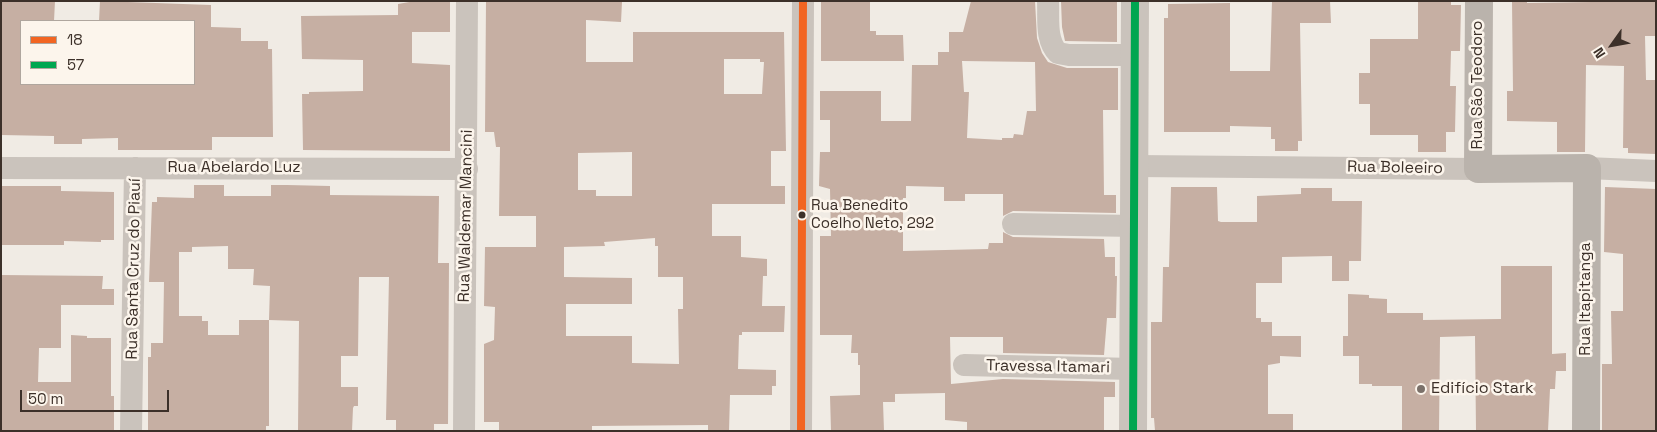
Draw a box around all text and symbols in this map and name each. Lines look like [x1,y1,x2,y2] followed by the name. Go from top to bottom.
[20,20,195,85] legend
[1587,20,1637,70] north arrow
[1468,21,1488,149] street label: Rua São Teodoro
[67,30,83,49] text: 18
[1589,44,1609,62] text: N
[67,55,84,74] text: 57
[455,129,477,303] street label: Rua Waldemar Mancini
[167,158,301,178] street label: Rua Abelardo Luz
[1347,158,1443,178] street label: Rua Boleeiro
[123,178,145,360] street label: Rua Santa Cruz do Piauí
[811,197,934,232] place label: Rua Benedito Coelho Neto, 292
[797,210,807,220] marker: Rua Benedito Coelho Neto, 292
[1576,242,1596,356] street label: Rua Itapitanga
[986,356,1110,378] street label: Travessa Itamari
[1431,379,1534,399] place label: Edifício Stark
[22,380,171,412] scale bar
[1415,383,1427,395] marker: Edifício Stark
[28,389,63,408] text: 50 m

